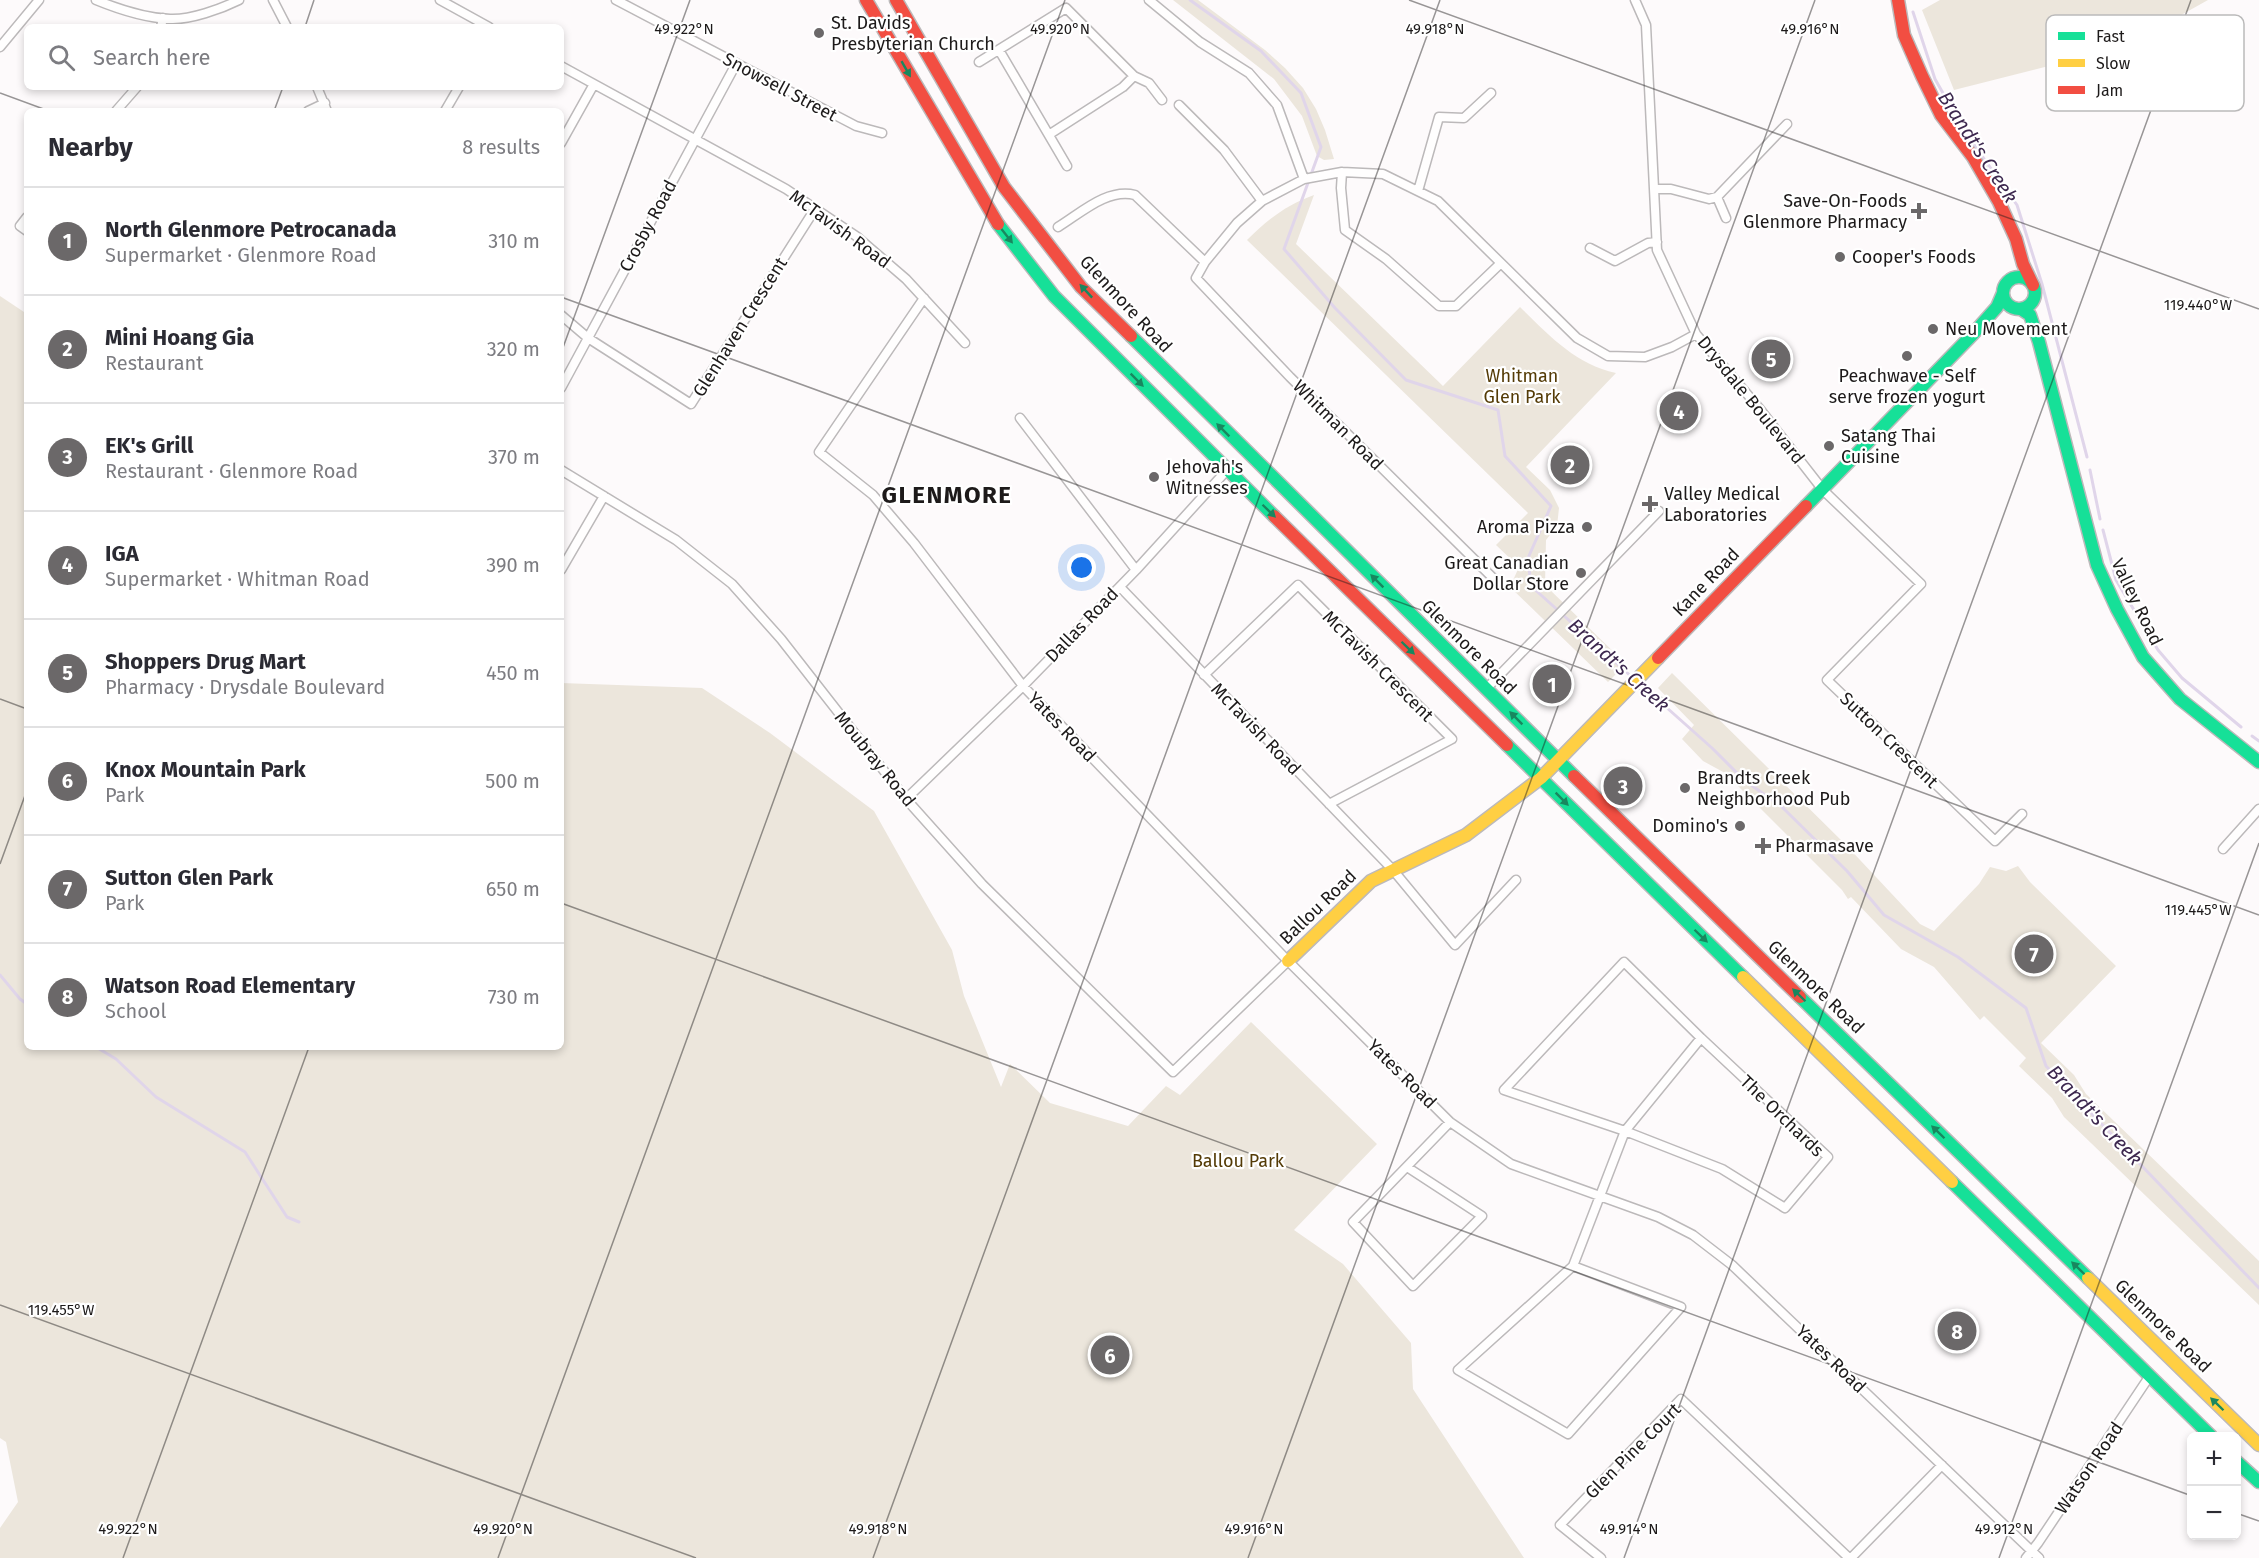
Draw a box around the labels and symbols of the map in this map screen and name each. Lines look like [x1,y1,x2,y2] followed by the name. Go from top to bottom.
[831,12,995,55] place label: St. Davids Presbyterian Church
[2046,15,2244,111] legend
[654,20,714,38] text: 49.922°N
[1030,20,1090,38] text: 49.920°N
[1405,20,1465,38] text: 49.918°N
[1781,20,1839,38] text: 49.916°N
[812,26,826,40] marker: St. Davids Presbyterian Church
[2096,27,2125,46] text: Fast
[719,48,841,127] street label: Snowsell Street
[2096,54,2131,73] text: Slow
[901,61,911,78] one-way arrow
[2096,81,2123,100] text: Jam
[1933,87,2023,207] water label: Brandt's Creek
[615,176,681,276] street label: Crosby Road
[785,185,895,273] street label: McTavish Road
[1743,190,1907,233] place label: Save-On-Foods Glenmore Pharmacy
[1912,204,1926,218] marker: Save-On-Foods Glenmore Pharmacy
[1000,228,1012,243] one-way arrow
[1852,246,1976,268] place label: Cooper's Foods
[1833,250,1847,264] marker: Cooper's Foods
[1075,251,1177,357] street label: Glenmore Road
[688,253,792,401] street label: Glenhaven Crescent
[1079,284,1093,299] one-way arrow
[2164,296,2233,314] text: 119.440°W
[1945,318,2068,340] place label: Neu Movement
[1926,322,1940,336] marker: Neu Movement
[1693,332,1809,468] street label: Drysdale Boulevard
[1752,336,1790,382] pin: 5
[1900,349,1914,363] marker: Peachwave - Self serve frozen yogurt
[1483,365,1561,408] park label: Whitman Glen Park
[1829,365,1986,408] place label: Peachwave - Self serve frozen yogurt
[1130,373,1144,387] one-way arrow
[1288,375,1388,475] street label: Whitman Road
[1660,388,1698,434] pin: 4
[1217,423,1231,437] one-way arrow
[1841,425,1936,468] place label: Satang Thai Cuisine
[1822,439,1836,453] marker: Satang Thai Cuisine
[1550,442,1590,488] pin: 2
[1166,456,1248,499] place label: Jehovah's Witnesses
[1147,470,1161,484] marker: Jehovah's Witnesses
[882,481,1012,509] district label: GLENMORE
[1664,483,1780,526] place label: Valley Medical Laboratories
[1641,495,1659,513] marker: Valley Medical Laboratories
[1261,504,1275,518] one-way arrow
[1477,516,1575,538] place label: Aroma Pizza
[1580,520,1594,534] marker: Aroma Pizza
[1668,543,1744,621] street label: Kane Road
[1444,552,1569,595] place label: Great Canadian Dollar Store
[1067,553,1096,582] your location
[2106,555,2168,649] street label: Valley Road
[1574,566,1588,580] marker: Great Canadian Dollar Store
[1371,575,1385,589] one-way arrow
[1041,583,1123,667] street label: Dallas Road
[1417,595,1521,699] street label: Glenmore Road
[1318,606,1438,726] street label: McTavish Crescent
[1563,613,1675,717] water label: Brandt's Creek
[1400,641,1415,655] one-way arrow
[1532,662,1572,706] pin: 1
[1207,678,1305,780] street label: McTavish Road
[1023,687,1101,767] street label: Yates Road
[1835,687,1943,793] street label: Sutton Crescent
[830,707,920,811] street label: Moubray Road
[1509,712,1523,726] one-way arrow
[1604,764,1642,808] pin: 3
[1697,767,1851,810] place label: Brandts Creek Neighborhood Pub
[1678,781,1692,795] marker: Brandts Creek Neighborhood Pub
[1555,792,1569,807] one-way arrow
[1652,815,1728,837] place label: Domino's
[1733,819,1747,833] marker: Domino's
[1775,835,1874,857] place label: Pharmasave
[1756,839,1770,853] marker: Pharmasave
[1275,865,1361,949] street label: Ballou Road
[2164,901,2232,919] text: 119.445°W
[1694,929,1708,943] one-way arrow
[2014,932,2054,976] pin: 7
[1763,936,1869,1038] street label: Glenmore Road
[1791,988,1806,1002] one-way arrow
[1363,1035,1441,1113] street label: Yates Road
[2042,1060,2148,1170] water label: Brandt's Creek
[1736,1071,1828,1161] street label: The Orchards
[1931,1125,1945,1139] one-way arrow
[1192,1150,1285,1172] park label: Ballou Park
[2071,1261,2085,1275] one-way arrow
[2110,1275,2216,1377] street label: Glenmore Road
[28,1301,95,1319] text: 119.455°W
[1938,1308,1976,1354] pin: 8
[1791,1320,1871,1398] street label: Yates Road
[1090,1332,1130,1378] pin: 6
[2210,1397,2225,1411] one-way arrow
[1580,1398,1686,1504] street label: Glen Pine Court
[2050,1418,2128,1518] street label: Watson Road
[98,1520,158,1538] text: 49.922°N
[473,1520,533,1538] text: 49.920°N
[848,1520,908,1538] text: 49.918°N
[1225,1520,1283,1538] text: 49.916°N
[1600,1520,1658,1538] text: 49.914°N
[1975,1520,2033,1538] text: 49.912°N

